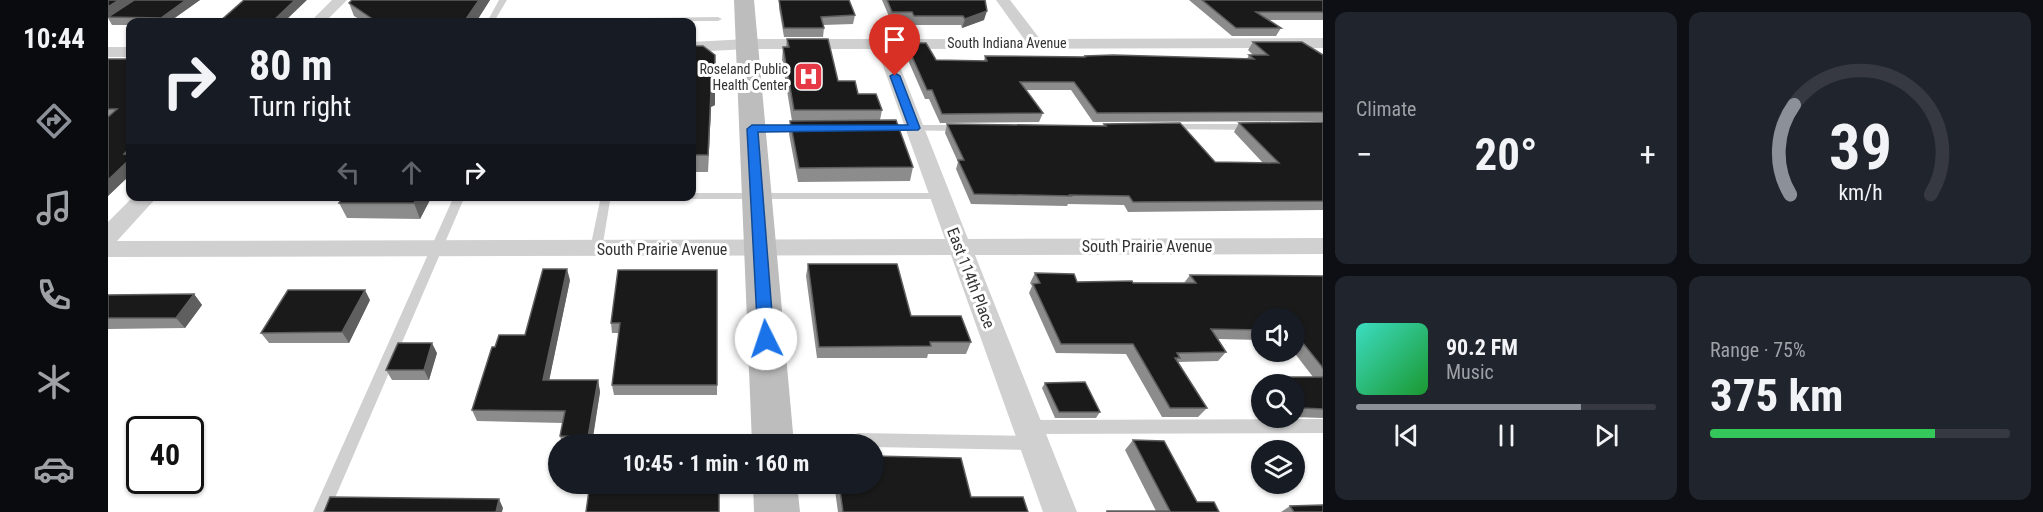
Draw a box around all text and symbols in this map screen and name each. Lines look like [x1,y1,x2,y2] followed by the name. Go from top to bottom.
[869,14,920,76] pin
[23,23,85,55] text: 10:44
[878,23,911,56] icon: arrive
[947,35,1067,51] street label: South Indiana Avenue
[249,41,332,90] text: 80 m
[150,42,228,120] icon: right
[699,61,788,93] place label: Roseland Public Health Center
[793,61,825,93] hospital icon: Roseland Public Health Center
[249,91,351,123] text: Turn right
[1356,97,1416,121] text: Climate
[33,100,75,142] icon: directions
[1828,111,1892,184] text: 39
[1475,128,1538,181] text: 20°
[1356,135,1373,174] text: −
[1640,135,1656,174] text: +
[332,156,365,189] icon: left
[395,156,428,189] icon: ahead
[458,156,491,189] icon: right
[1838,180,1882,205] text: km/h
[33,187,75,229] icon: music
[943,225,999,331] street label: East 114th Place
[1082,237,1212,256] street label: South Prairie Avenue
[597,240,727,259] street label: South Prairie Avenue
[33,274,75,316] icon: phone
[734,307,798,371] position arrow
[1251,308,1305,494] map controls
[1251,308,1305,362] button: sound
[1446,335,1518,360] text: 90.2 FM
[1710,338,1806,362] text: Range · 75%
[1446,360,1494,384] text: Music
[33,361,75,403] icon: climate
[1710,369,1843,422] text: 375 km
[1251,374,1305,428] button: search
[126,416,204,494] speed limit sign: 40
[1390,419,1423,452] icon: previous
[1490,419,1523,452] icon: pause
[1590,419,1623,452] icon: next
[1251,440,1305,494] button: layers
[33,448,75,490] icon: car
[623,451,809,476] text: 10:45 · 1 min · 160 m

